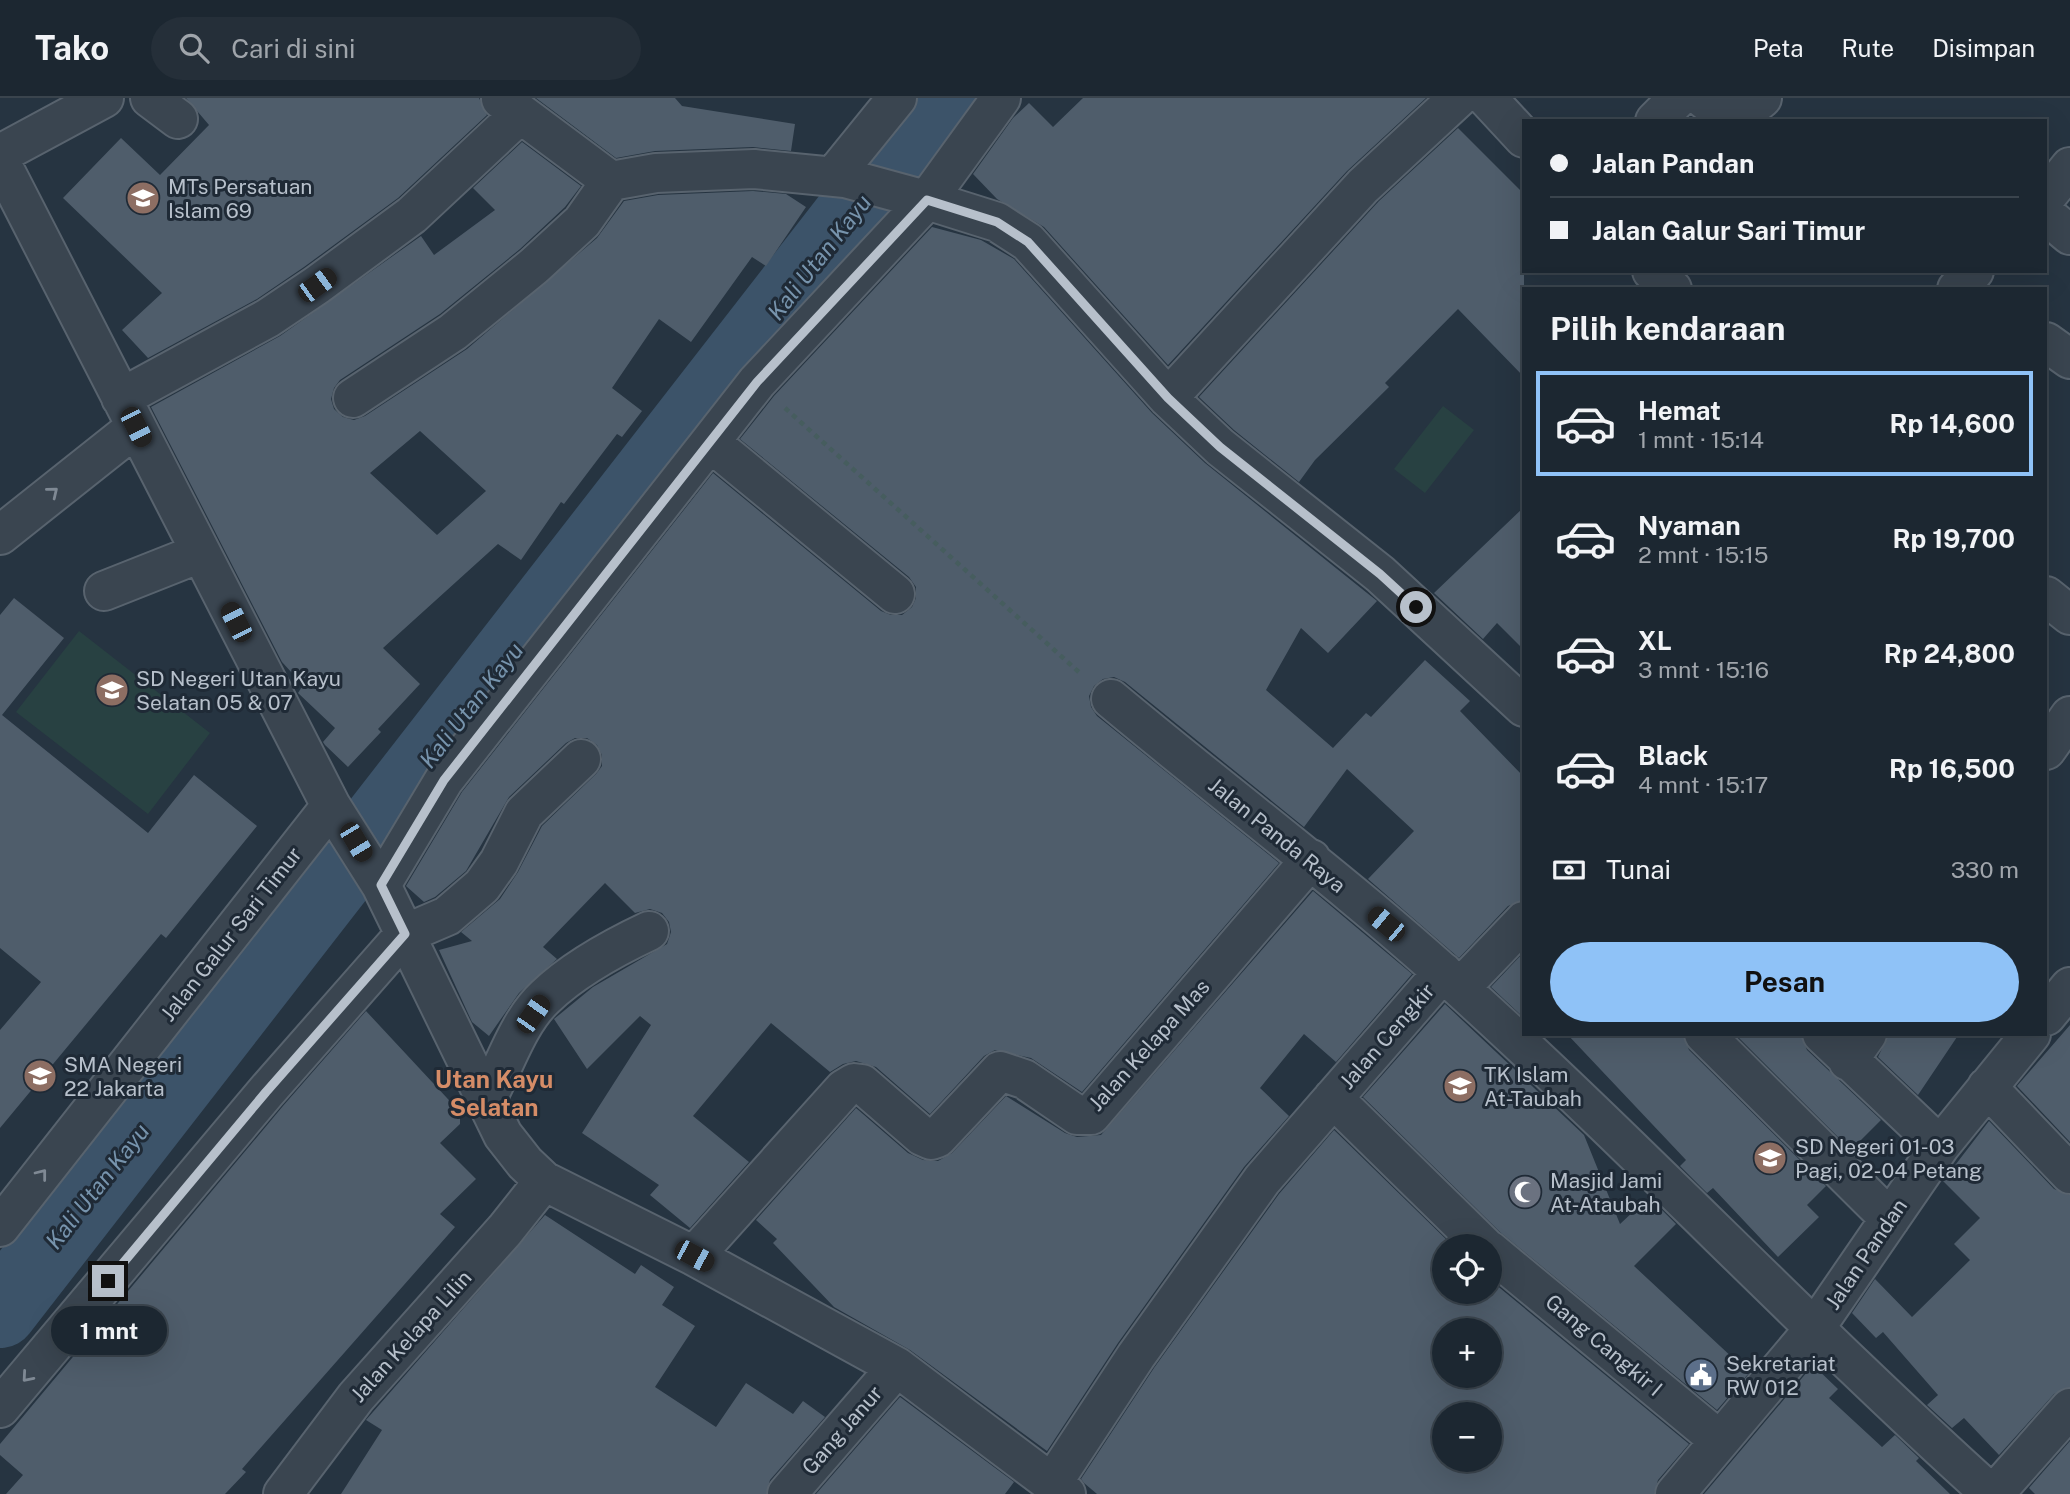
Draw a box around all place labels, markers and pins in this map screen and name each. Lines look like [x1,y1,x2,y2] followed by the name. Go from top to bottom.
[168,174,312,223] place label: MTs Persatuan Islam 69
[124,179,162,217] school or university icon: MTs Persatuan Islam 69
[136,666,341,715] place label: SD Negeri Utan Kayu Selatan 05 & 07
[93,671,131,709] school or university icon: SD Negeri Utan Kayu Selatan 05 & 07
[64,1052,182,1101] place label: SMA Negeri 22 Jakarta
[21,1057,59,1095] school or university icon: SMA Negeri 22 Jakarta
[1484,1062,1582,1111] place label: TK Islam At-Taubah
[1441,1067,1479,1105] school or university icon: TK Islam At-Taubah
[1795,1134,1982,1183] place label: SD Negeri 01-03 Pagi, 02-04 Petang
[1751,1139,1789,1177] school or university icon: SD Negeri 01-03 Pagi, 02-04 Petang
[1550,1168,1662,1217] place label: Masjid Jami At-Ataubah
[1506,1173,1544,1211] mosque icon: Masjid Jami At-Ataubah
[1726,1351,1836,1400] place label: Sekretariat RW 012
[1682,1356,1720,1394] public building icon: Sekretariat RW 012

